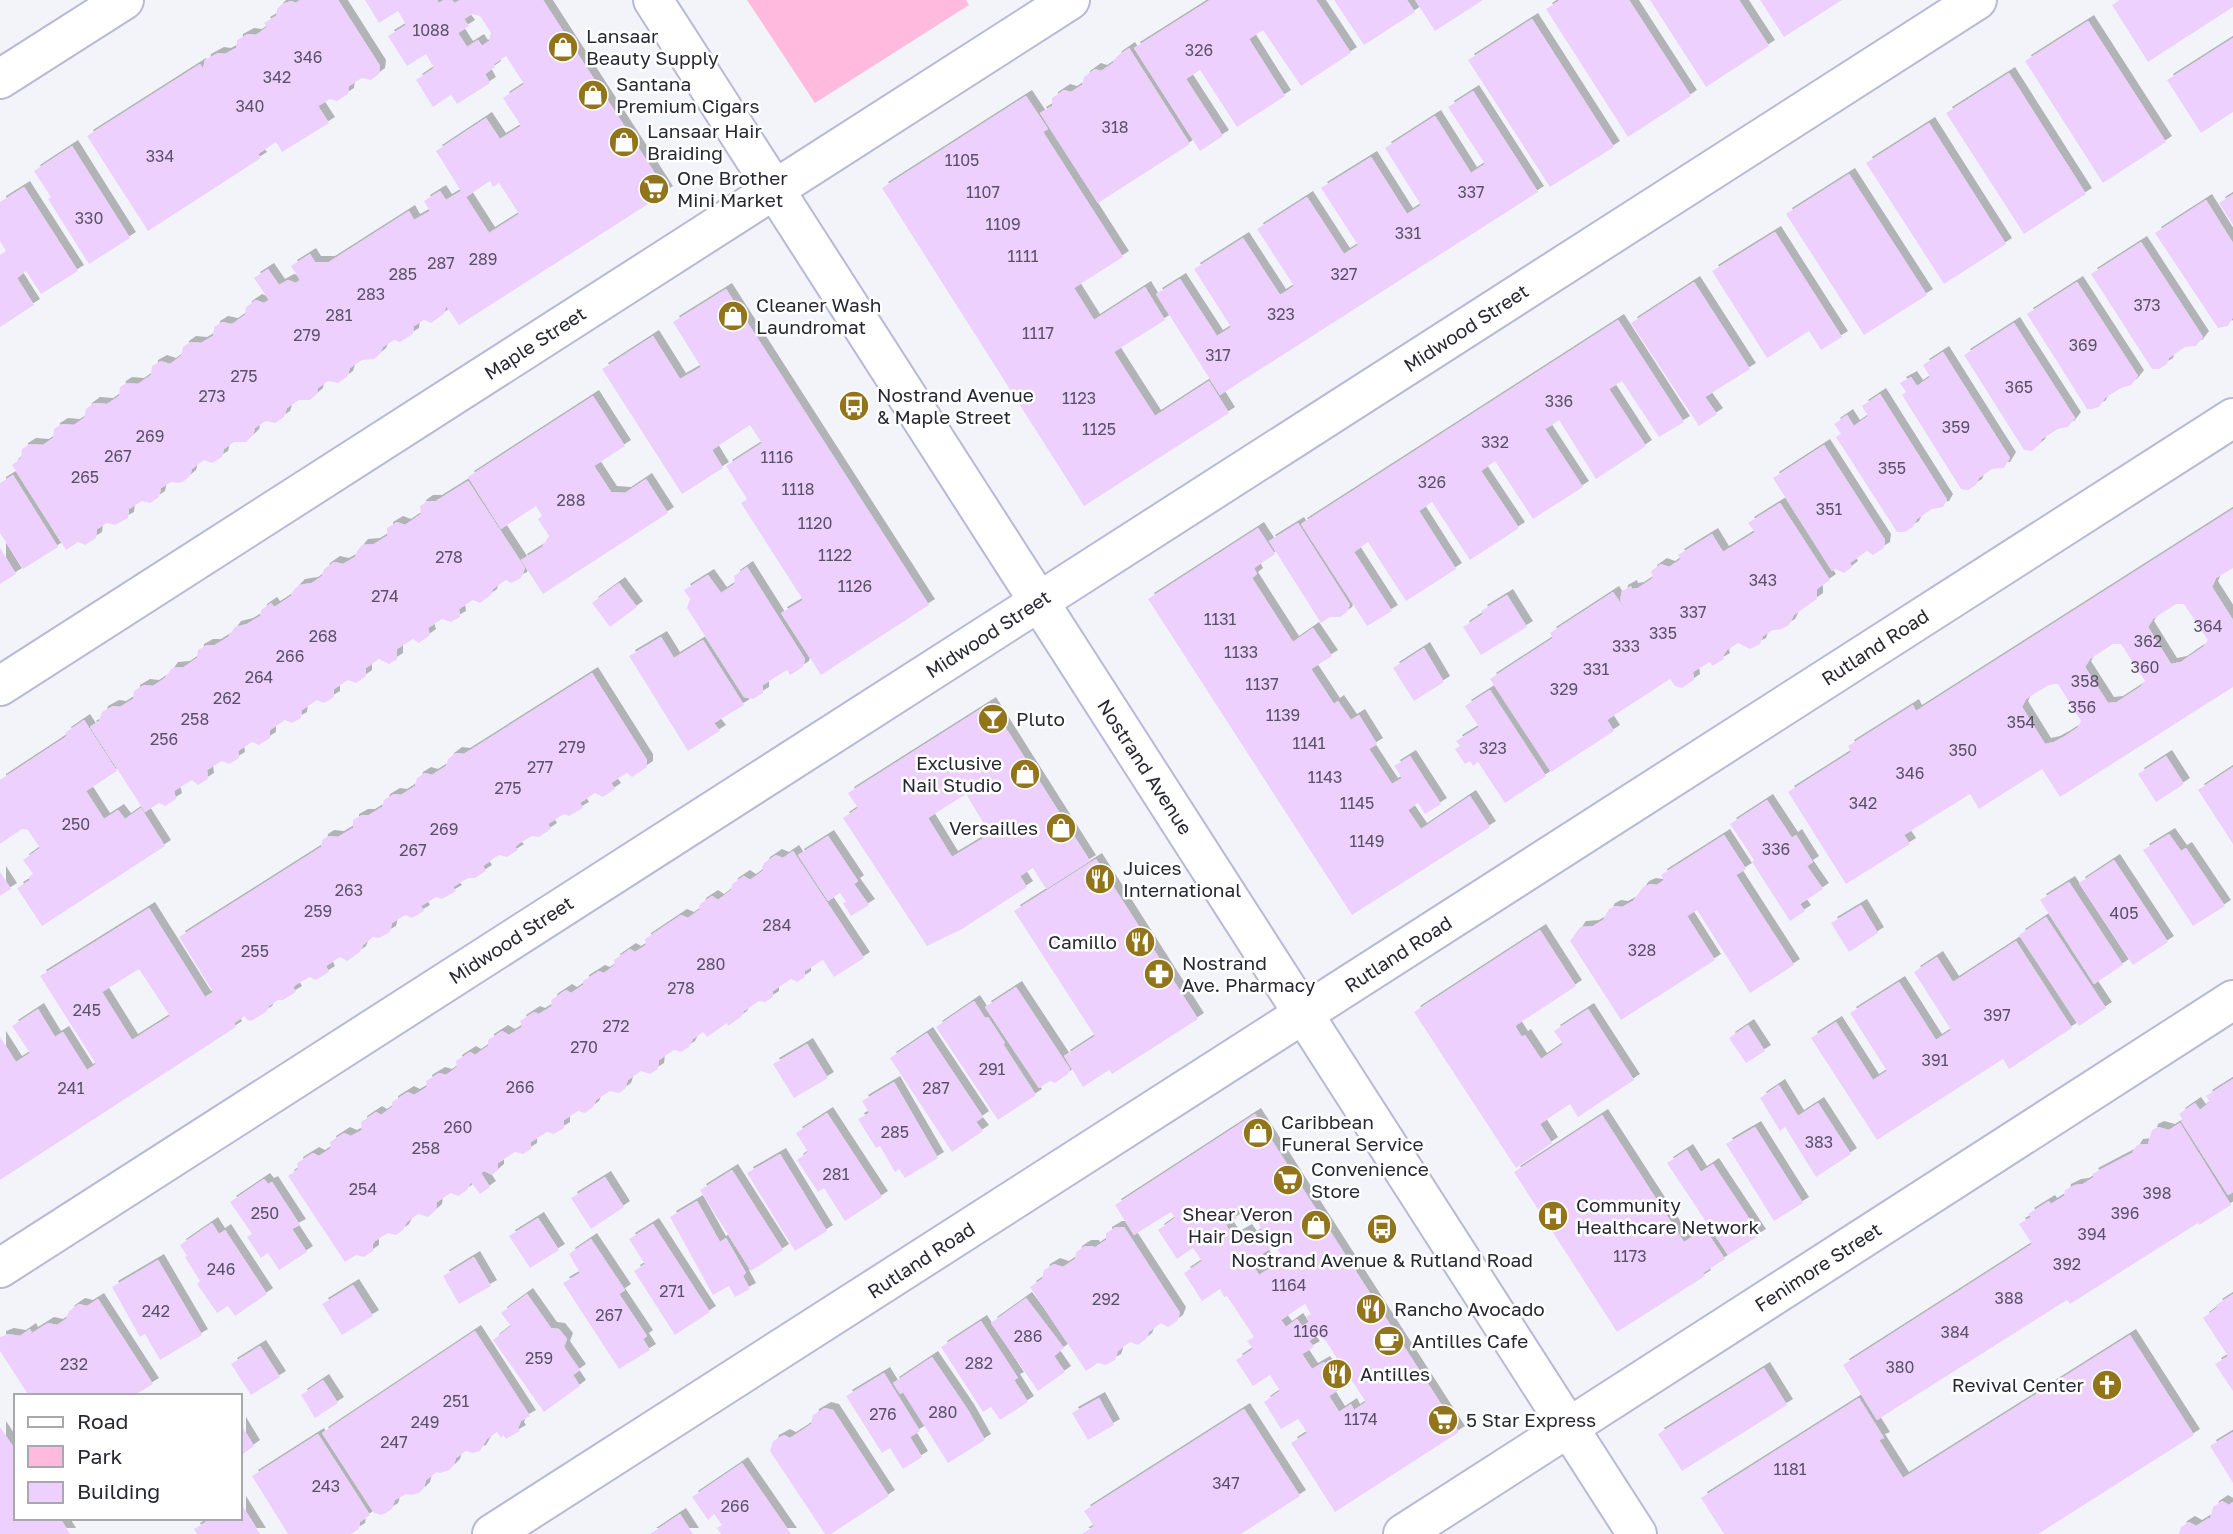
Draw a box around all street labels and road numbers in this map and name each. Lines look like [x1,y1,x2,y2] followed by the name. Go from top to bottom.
[1399,279,1532,376] street label: Midwood Street
[480,301,590,384] street label: Maple Street
[921,585,1054,682] street label: Midwood Street
[1817,603,1933,690] street label: Rutland Road
[1093,695,1198,839] street label: Nostrand Avenue
[444,891,577,988] street label: Midwood Street
[1340,910,1456,997] street label: Rutland Road
[863,1216,979,1303] street label: Rutland Road
[1750,1217,1885,1316] street label: Fenimore Street

